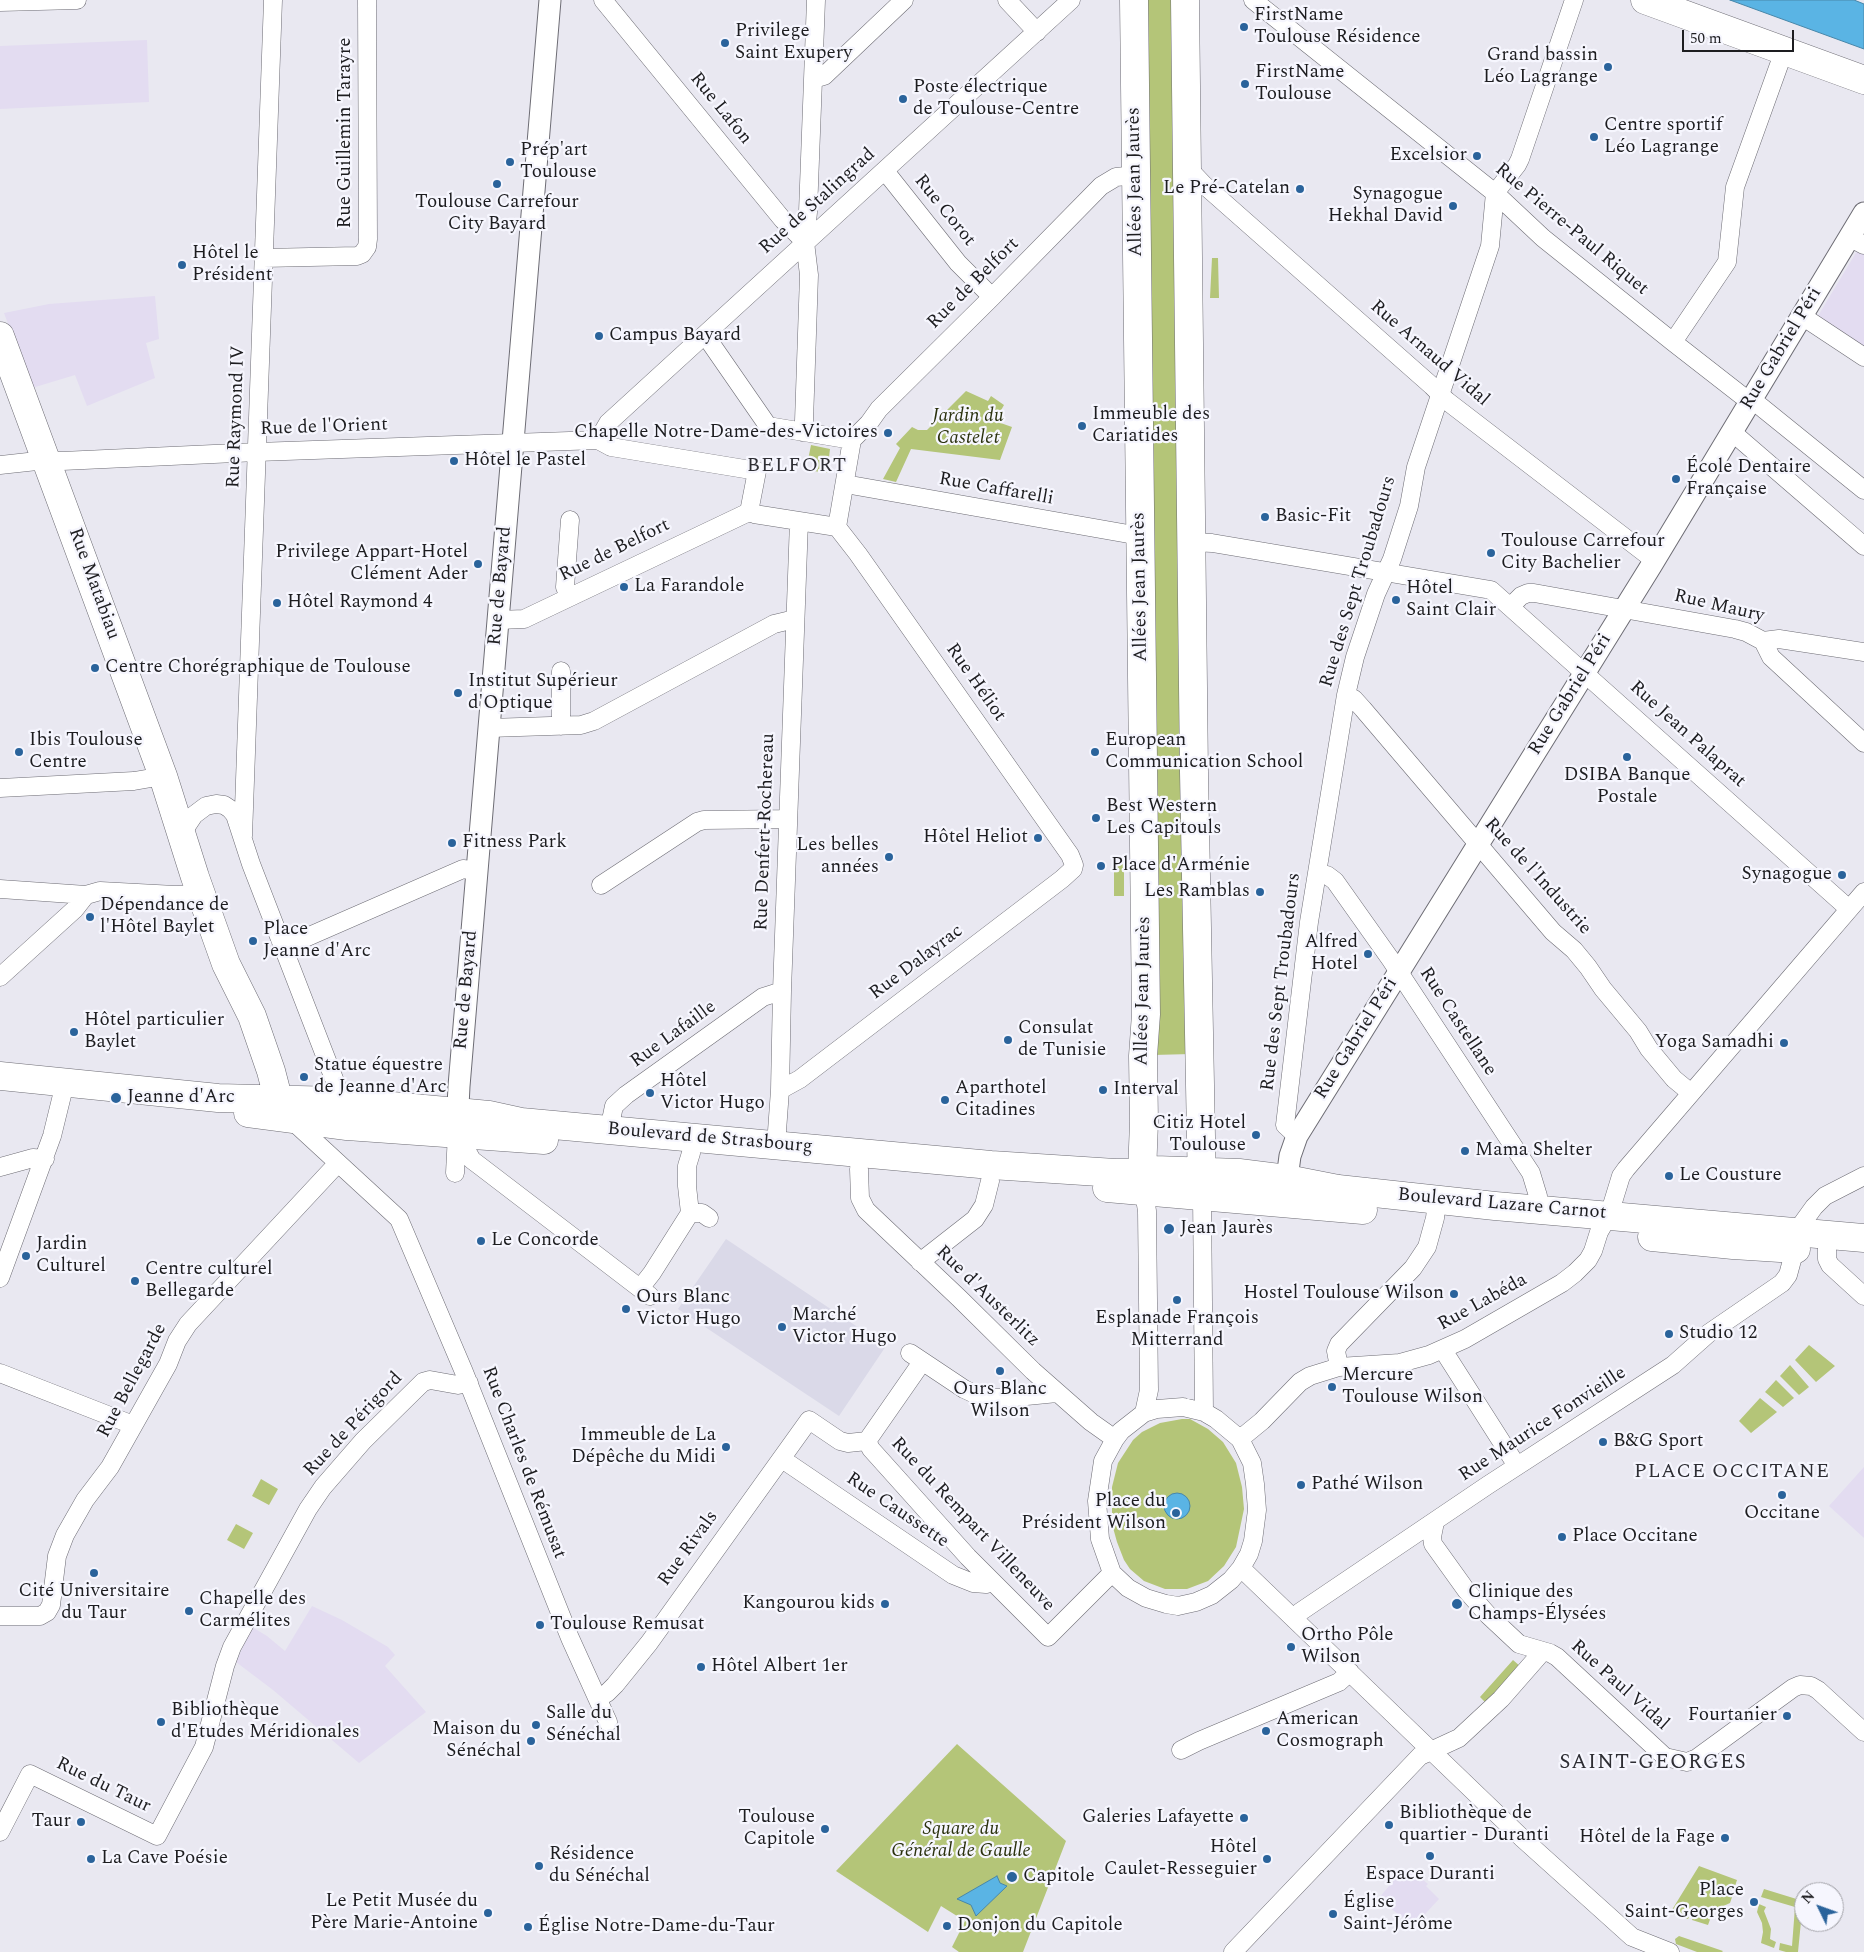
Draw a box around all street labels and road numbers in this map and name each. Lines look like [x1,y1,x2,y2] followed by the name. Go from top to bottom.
[335,38,357,228] street label: Rue Guillemin Tarayre
[684,68,756,150] street label: Rue Lafon
[1123,107,1149,257] street label: Allées Jean Jaurès
[755,144,881,260] street label: Rue de Stalingrad
[1489,159,1653,301] street label: Rue Pierre-Paul Riquet
[908,171,980,251] street label: Rue Corot
[923,233,1025,335] street label: Rue de Belfort
[1736,284,1828,414] street label: Rue Gabriel Péri
[1365,296,1493,412] street label: Rue Arnaud Vidal
[223,345,251,489] street label: Rue Raymond IV
[260,414,388,442] street label: Rue de l'Orient
[937,469,1055,511] street label: Rue Caffarelli
[1316,474,1402,690] street label: Rue des Sept Troubadours
[1128,512,1154,662] street label: Allées Jean Jaurès
[556,514,674,588] street label: Rue de Belfort
[62,525,124,643] street label: Rue Matabiau
[484,525,518,647] street label: Rue de Bayard
[1672,586,1766,628] street label: Rue Maury
[1524,630,1618,760] street label: Rue Gabriel Péri
[940,639,1010,727] street label: Rue Héliot
[1624,677,1750,793] street label: Rue Jean Palaprat
[751,733,781,931] street label: Rue Denfert-Rochereau
[1479,814,1595,940] street label: Rue de l'Industrie
[1257,871,1307,1093] street label: Rue des Sept Troubadours
[1131,916,1157,1066] street label: Allées Jean Jaurès
[866,920,968,1006] street label: Rue Dalayrac
[450,929,484,1051] street label: Rue de Bayard
[1413,963,1501,1081] street label: Rue Castellane
[1310,974,1404,1104] street label: Rue Gabriel Péri
[627,996,721,1074] street label: Rue Lafaille
[606,1119,814,1159] street label: Boulevard de Strasbourg
[1397,1185,1607,1225] street label: Boulevard Lazare Carnot
[930,1242,1044,1352] street label: Rue d'Austerlitz
[1435,1269,1531,1337] street label: Rue Labéda
[93,1320,173,1442] street label: Rue Bellegarde
[1455,1362,1631,1488] street label: Rue Maurice Fonvieille
[476,1364,570,1562] street label: Rue Charles de Rémusat
[300,1368,408,1482] street label: Rue de Périgord
[885,1433,1059,1617] street label: Rue du Rempart Villeneuve
[841,1468,953,1554] street label: Rue Caussette
[654,1507,724,1591] street label: Rue Rivals
[1565,1636,1673,1736] street label: Rue Paul Vidal
[52,1753,154,1819] street label: Rue du Taur

